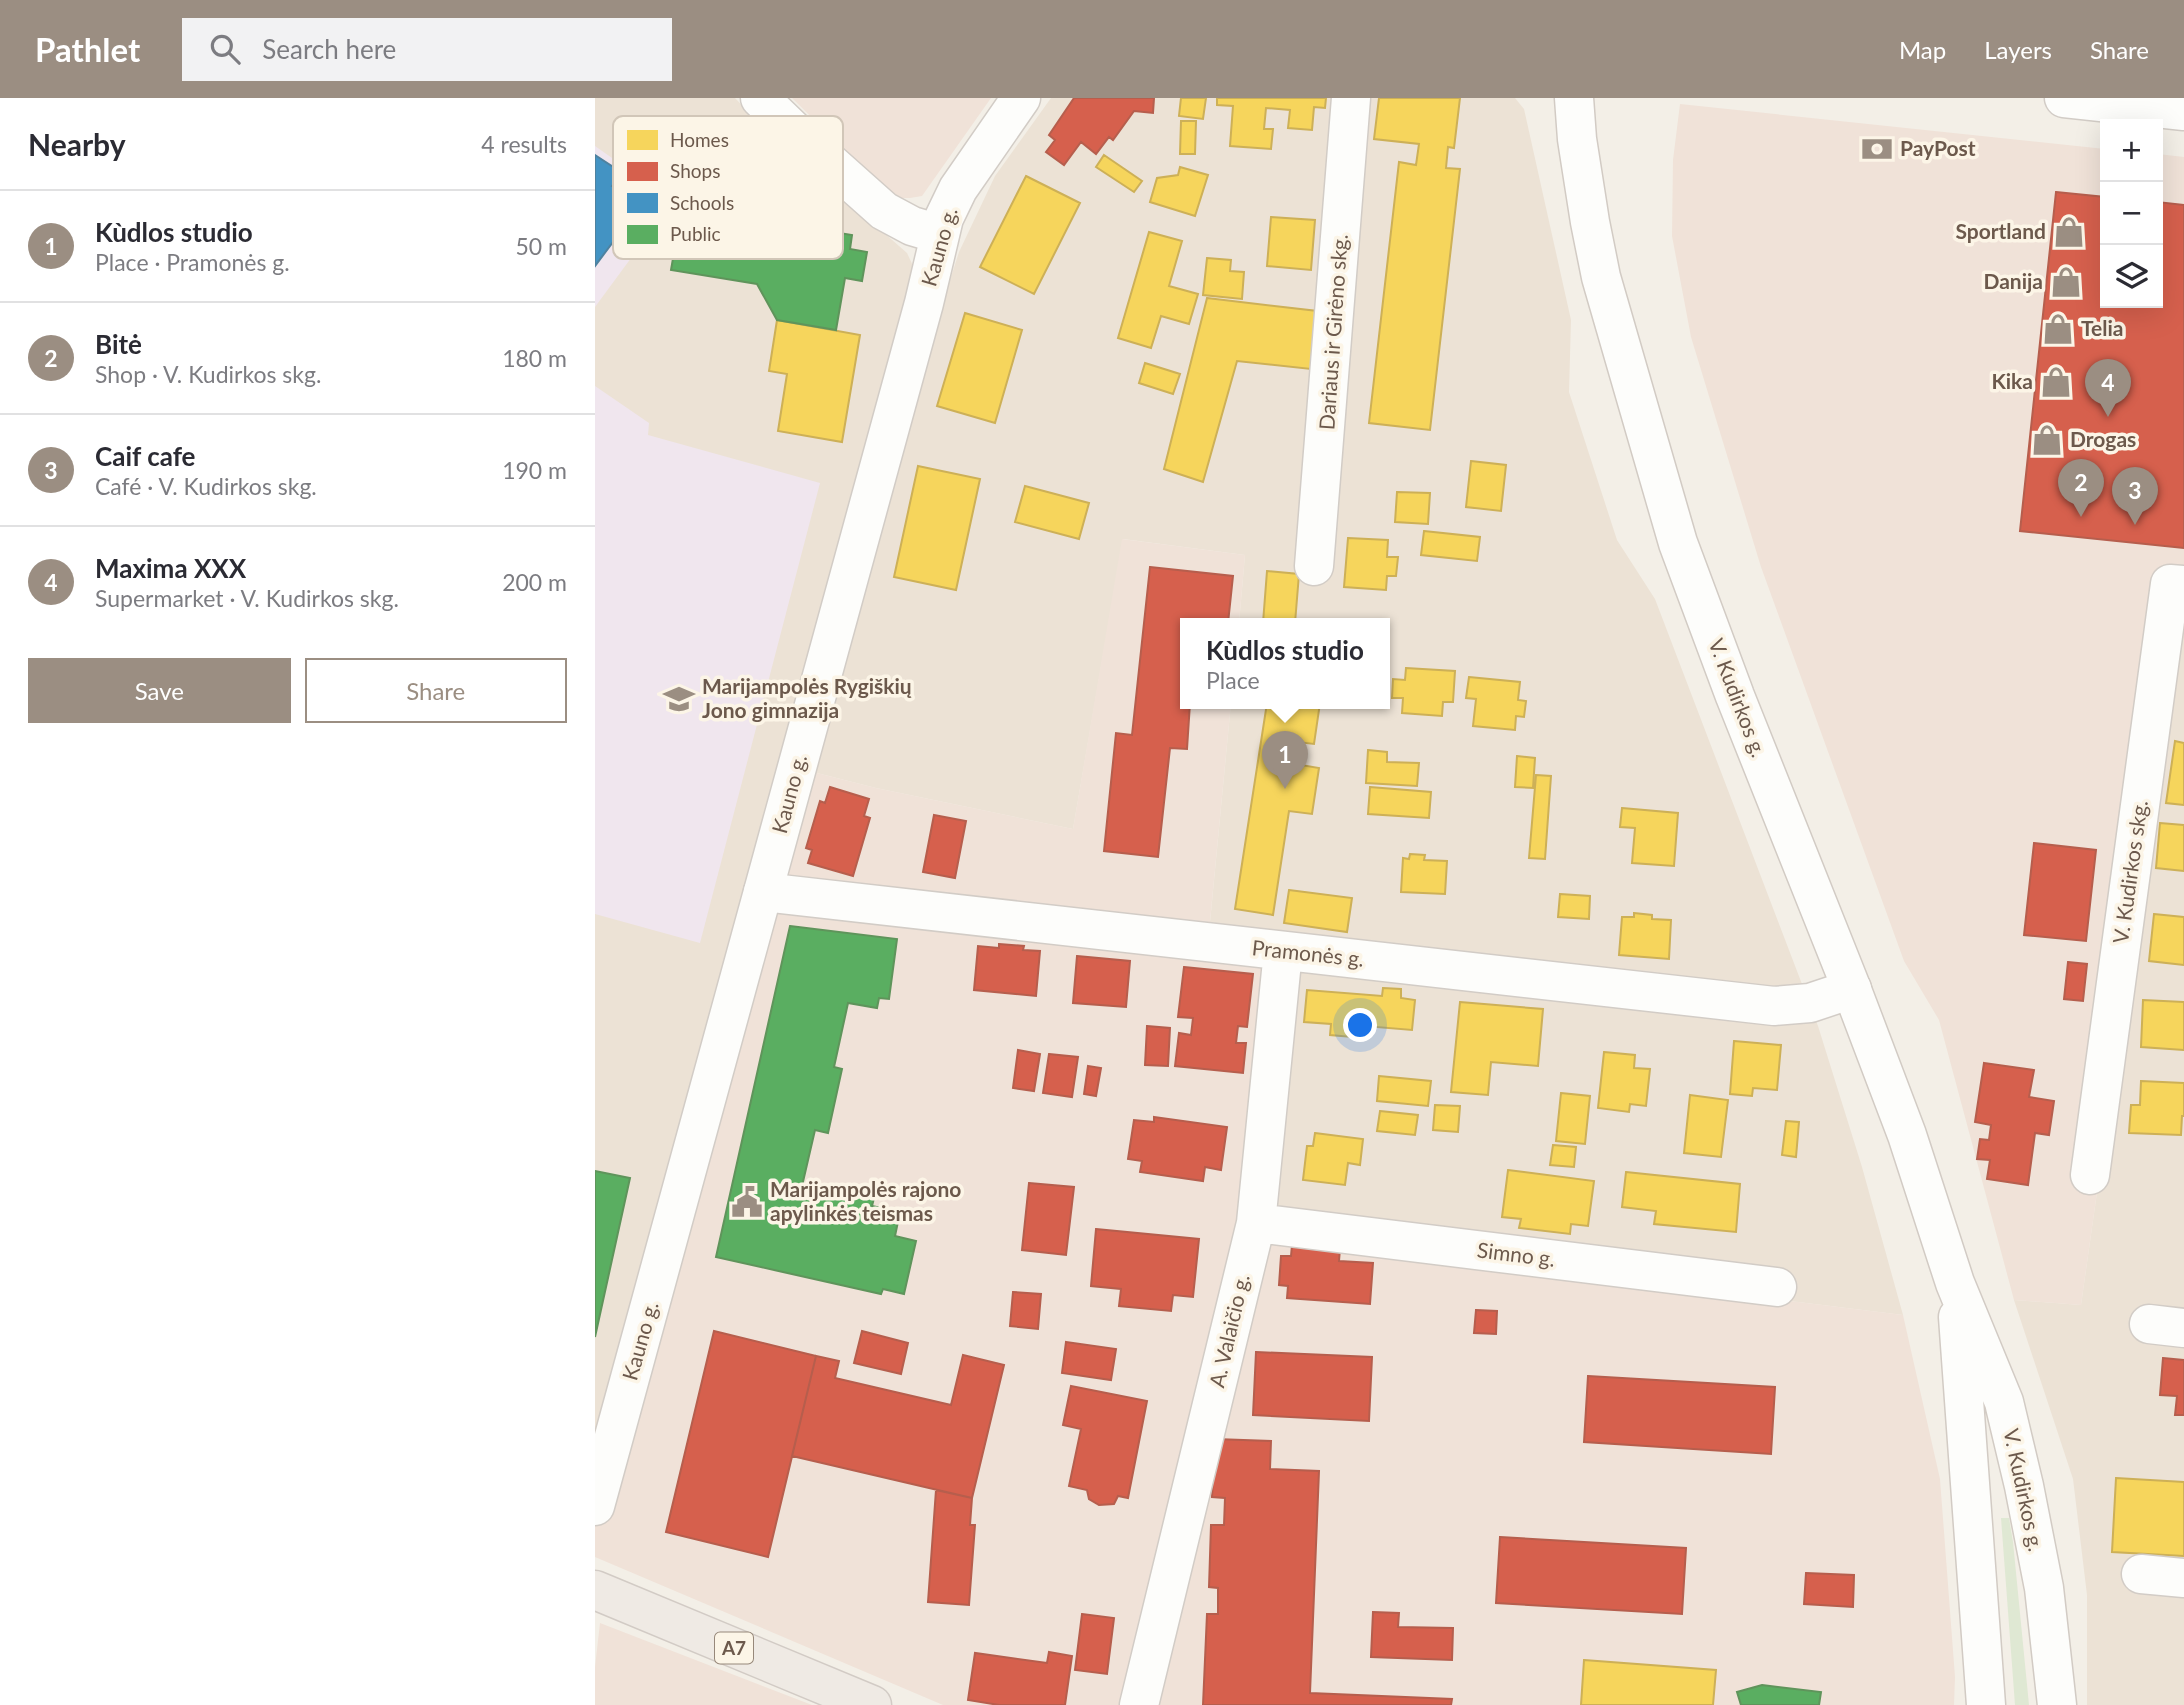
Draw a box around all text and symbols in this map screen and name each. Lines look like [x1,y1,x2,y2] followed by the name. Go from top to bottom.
[182,18,672,81] search box
[35,29,140,69] text: Pathlet
[206,30,244,68] icon: search
[262,33,396,65] text: Search here
[1899,35,1946,64] text: Map
[1984,35,2052,64] text: Layers
[2090,35,2149,64] text: Share
[613,116,843,259] legend
[2100,119,2163,308] map controls
[2100,119,2163,182] button: +
[28,126,126,162] text: Nearby
[670,128,729,151] text: Homes
[481,130,567,158] text: 4 results
[1860,132,1894,166] bank icon: PayPost
[1900,135,1976,160] place label: PayPost
[670,159,720,182] text: Shops
[2100,182,2163,245] button: −
[670,191,734,214] text: Schools
[915,204,962,289] street label: Kauno g.
[2052,215,2086,249] shop icon: Sportland
[95,216,253,248] text: Kùdlos studio
[1955,218,2046,243] place label: Sportland
[670,222,721,245] text: Public
[44,232,58,260] text: 1
[516,232,567,260] text: 50 m
[1313,233,1352,431] street label: Dariaus ir Girėno skg.
[2100,245,2163,308] button: layers
[95,248,290,276] text: Place · Pramonės g.
[2049,265,2083,299] shop icon: Danija
[1983,268,2043,293] place label: Danija
[2041,312,2075,346] shop icon: Telia
[2081,315,2124,340] place label: Telia
[95,328,142,360] text: Bitė
[44,344,58,372] text: 2
[502,344,567,372] text: 180 m
[2085,359,2131,417] pin: 4
[95,360,321,388] text: Shop · V. Kudirkos skg.
[2039,365,2073,399] shop icon: Kika
[1991,368,2033,393] place label: Kika
[2030,423,2064,457] shop icon: Drogas
[2070,426,2136,451] place label: Drogas
[95,440,196,472] text: Caif cafe
[44,456,58,484] text: 3
[502,456,567,484] text: 190 m
[2058,459,2104,517] pin: 2
[2112,467,2158,525] pin: 3
[95,472,317,500] text: Café · V. Kudirkos skg.
[95,552,246,584] text: Maxima XXX
[44,568,58,596] text: 4
[502,568,567,596] text: 200 m
[95,584,399,612] text: Supermarket · V. Kudirkos skg.
[1180,618,1390,709] popup
[1206,634,1364,666] text: Kùdlos studio
[1704,635,1772,760] street label: V. Kudirkos g.
[28,658,291,723] button: Save
[305,658,567,723] button: Share
[1206,666,1260,694] text: Place
[702,673,912,722] place label: Marijampolės Rygiškių Jono gimnazija
[662,682,696,716] school or university icon: Marijampolės Rygiškių Jono gimnazija
[1262,731,1308,789] pin: 1
[766,751,811,836] street label: Kauno g.
[2107,798,2152,945] street label: V. Kudirkos skg.
[1251,934,1365,971] street label: Pramonės g.
[1343,1008,1377,1042] your location
[770,1176,961,1225] place label: Marijampolės rajono apylinkės teismas
[730,1185,764,1219] public building icon: Marijampolės rajono apylinkės teismas
[1476,1236,1557,1271] street label: Simno g.
[1203,1272,1254,1390] street label: A. Valaičio g.
[616,1298,663,1383] street label: Kauno g.
[1999,1426,2050,1553] street label: V. Kudirkos g.
[715,1632,753,1664] road number: A7

